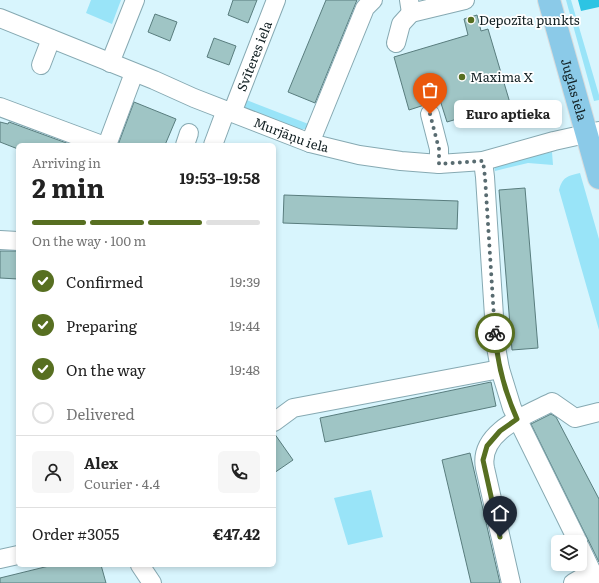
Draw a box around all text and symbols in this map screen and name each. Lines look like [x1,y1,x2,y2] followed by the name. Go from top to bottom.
[479,10,580,29] place label: Depozīta punkts
[466,15,476,25] marker: Depozīta punkts
[231,18,276,94] street label: Svīteres iela
[557,56,592,123] street label: Juglas iela
[470,67,533,86] place label: Maxima X
[457,72,467,82] marker: Maxima X
[413,73,447,114] pin
[419,79,441,101] icon: bag
[454,100,562,128] callout: Euro aptieka
[466,104,550,123] text: Euro aptieka
[251,112,331,156] street label: Murjāņu iela
[32,153,101,172] text: Arriving in
[180,166,260,189] text: 19:53–19:58
[32,167,105,206] text: 2 min
[32,231,146,250] text: On the way · 100 m
[32,270,54,292] icon: check
[66,270,143,293] text: Confirmed
[230,272,260,291] text: 19:39
[475,313,515,353] courier
[32,314,54,336] icon: check
[66,314,137,337] text: Preparing
[230,316,260,335] text: 19:44
[484,322,506,344] icon: bike
[32,358,54,380] icon: check
[66,358,146,381] text: On the way
[230,360,260,379] text: 19:48
[66,402,135,425] text: Delivered
[32,451,74,493] button: person
[84,451,118,474] text: Alex
[218,451,260,493] button: phone
[84,474,160,493] text: Courier · 4.4
[483,496,517,537] pin
[489,502,511,524] icon: home
[32,522,119,545] text: Order #3055
[213,522,260,545] text: €47.42
[551,535,587,571] map controls
[551,535,587,571] button: layers

